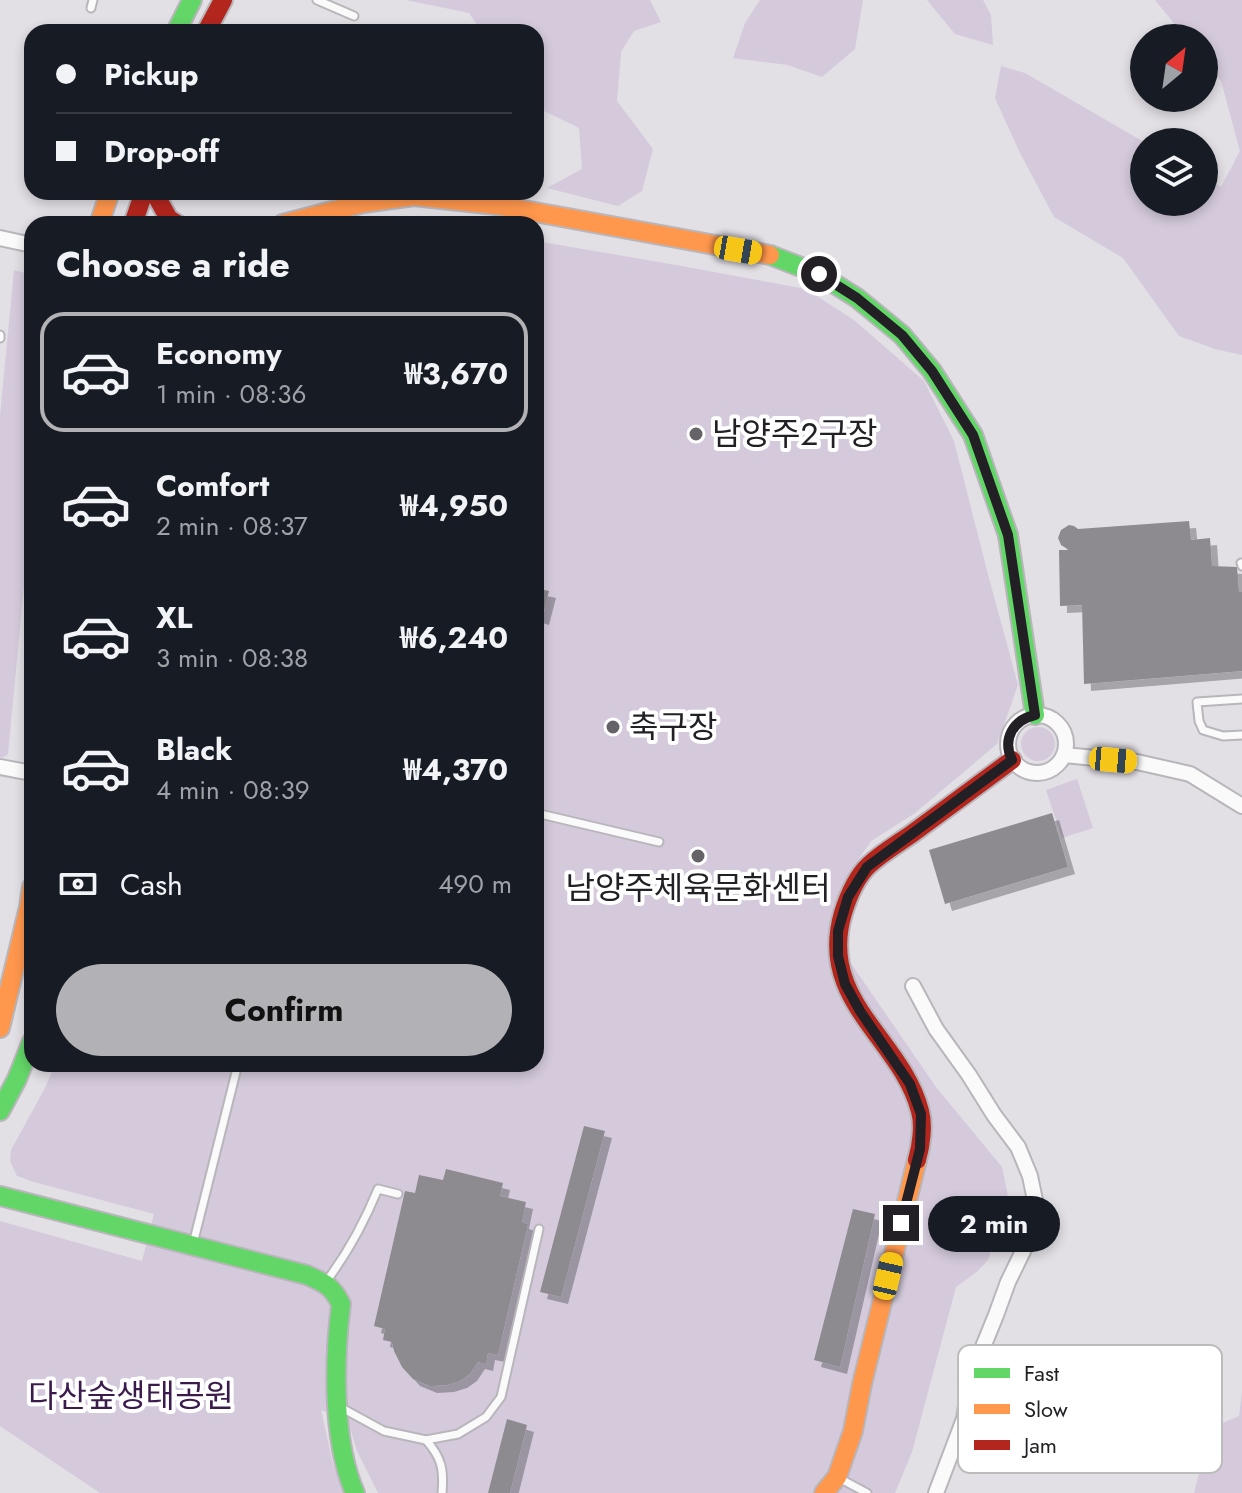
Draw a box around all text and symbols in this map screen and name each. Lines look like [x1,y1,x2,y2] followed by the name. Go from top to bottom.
[1130,24,1218,112] north arrow
[1130,24,1218,216] map controls
[104,53,199,96] text: Pickup
[1130,128,1218,216] button: layers
[104,130,219,173] text: Drop-off
[712,234,764,266] car
[56,238,290,290] text: Choose a ride
[801,256,837,292] route start
[156,332,282,375] text: Economy
[60,336,132,408] icon: car
[404,352,508,395] text: ₩3,670
[156,375,306,413] text: 1 min · 08:36
[712,411,877,457] place label: 남양주2구장
[687,425,705,443] marker: 남양주2구장
[156,464,269,507] text: Comfort
[60,468,132,540] icon: car
[400,484,508,527] text: ₩4,950
[156,507,308,545] text: 2 min · 08:37
[156,596,192,639] text: XL
[60,600,132,672] icon: car
[400,616,508,659] text: ₩6,240
[156,639,308,677] text: 3 min · 08:38
[629,704,717,750] place label: 축구장
[604,718,622,736] marker: 축구장
[156,728,232,771] text: Black
[60,732,132,804] icon: car
[1088,746,1138,774] car
[404,748,508,791] text: ₩4,370
[156,771,310,809] text: 4 min · 08:39
[689,847,707,865] marker: 남양주체육문화센터
[56,862,100,906] icon: cash
[120,863,183,906] text: Cash
[438,865,512,903] text: 490 m
[566,865,830,911] place label: 남양주체육문화센터
[56,964,512,1056] button: Confirm
[929,1195,1061,1251] callout: 2 min
[883,1205,919,1241] route end
[960,1205,1028,1243] text: 2 min
[871,1250,905,1302] car
[958,1345,1222,1473] legend
[1024,1357,1060,1389] text: Fast
[28,1373,234,1419] park label: 다산숲생태공원
[1024,1393,1068,1425] text: Slow
[1021,1429,1057,1461] text: Jam

